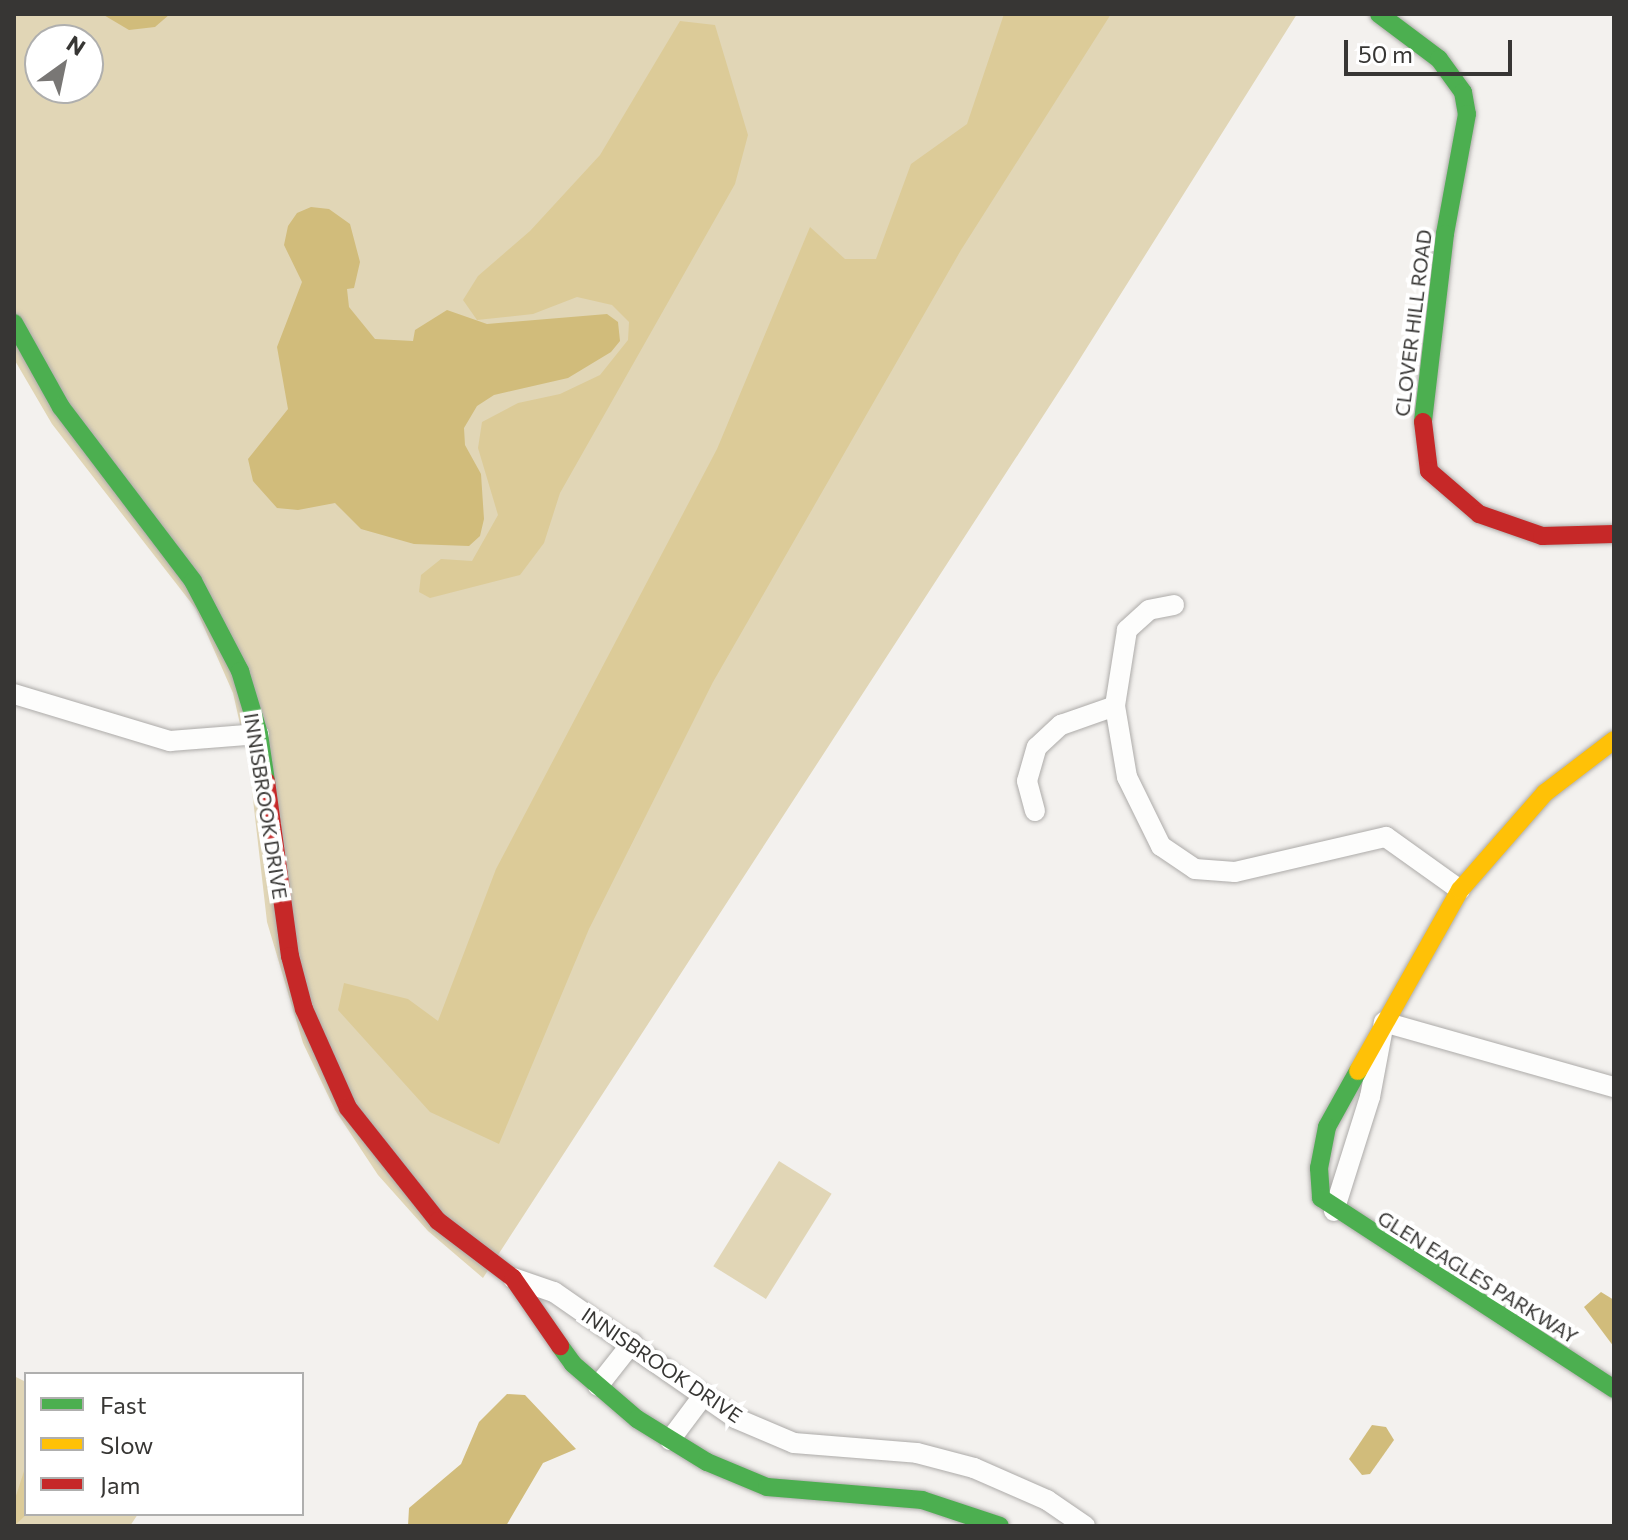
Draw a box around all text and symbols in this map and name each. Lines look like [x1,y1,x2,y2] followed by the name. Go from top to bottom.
[24,24,104,104] north arrow
[1348,24,1516,74] scale bar
[62,29,91,61] text: N
[1358,39,1413,68] text: 50 m
[1390,228,1436,418] street label: CLOVER HILL ROAD
[239,711,293,901] street label: INNISBROOK DRIVE
[1373,1205,1583,1349] street label: GLEN EAGLES PARKWAY
[577,1302,747,1428] street label: INNISBROOK DRIVE
[24,1372,304,1516] legend
[100,1390,147,1419] text: Fast
[100,1430,153,1459] text: Slow
[100,1470,140,1499] text: Jam

